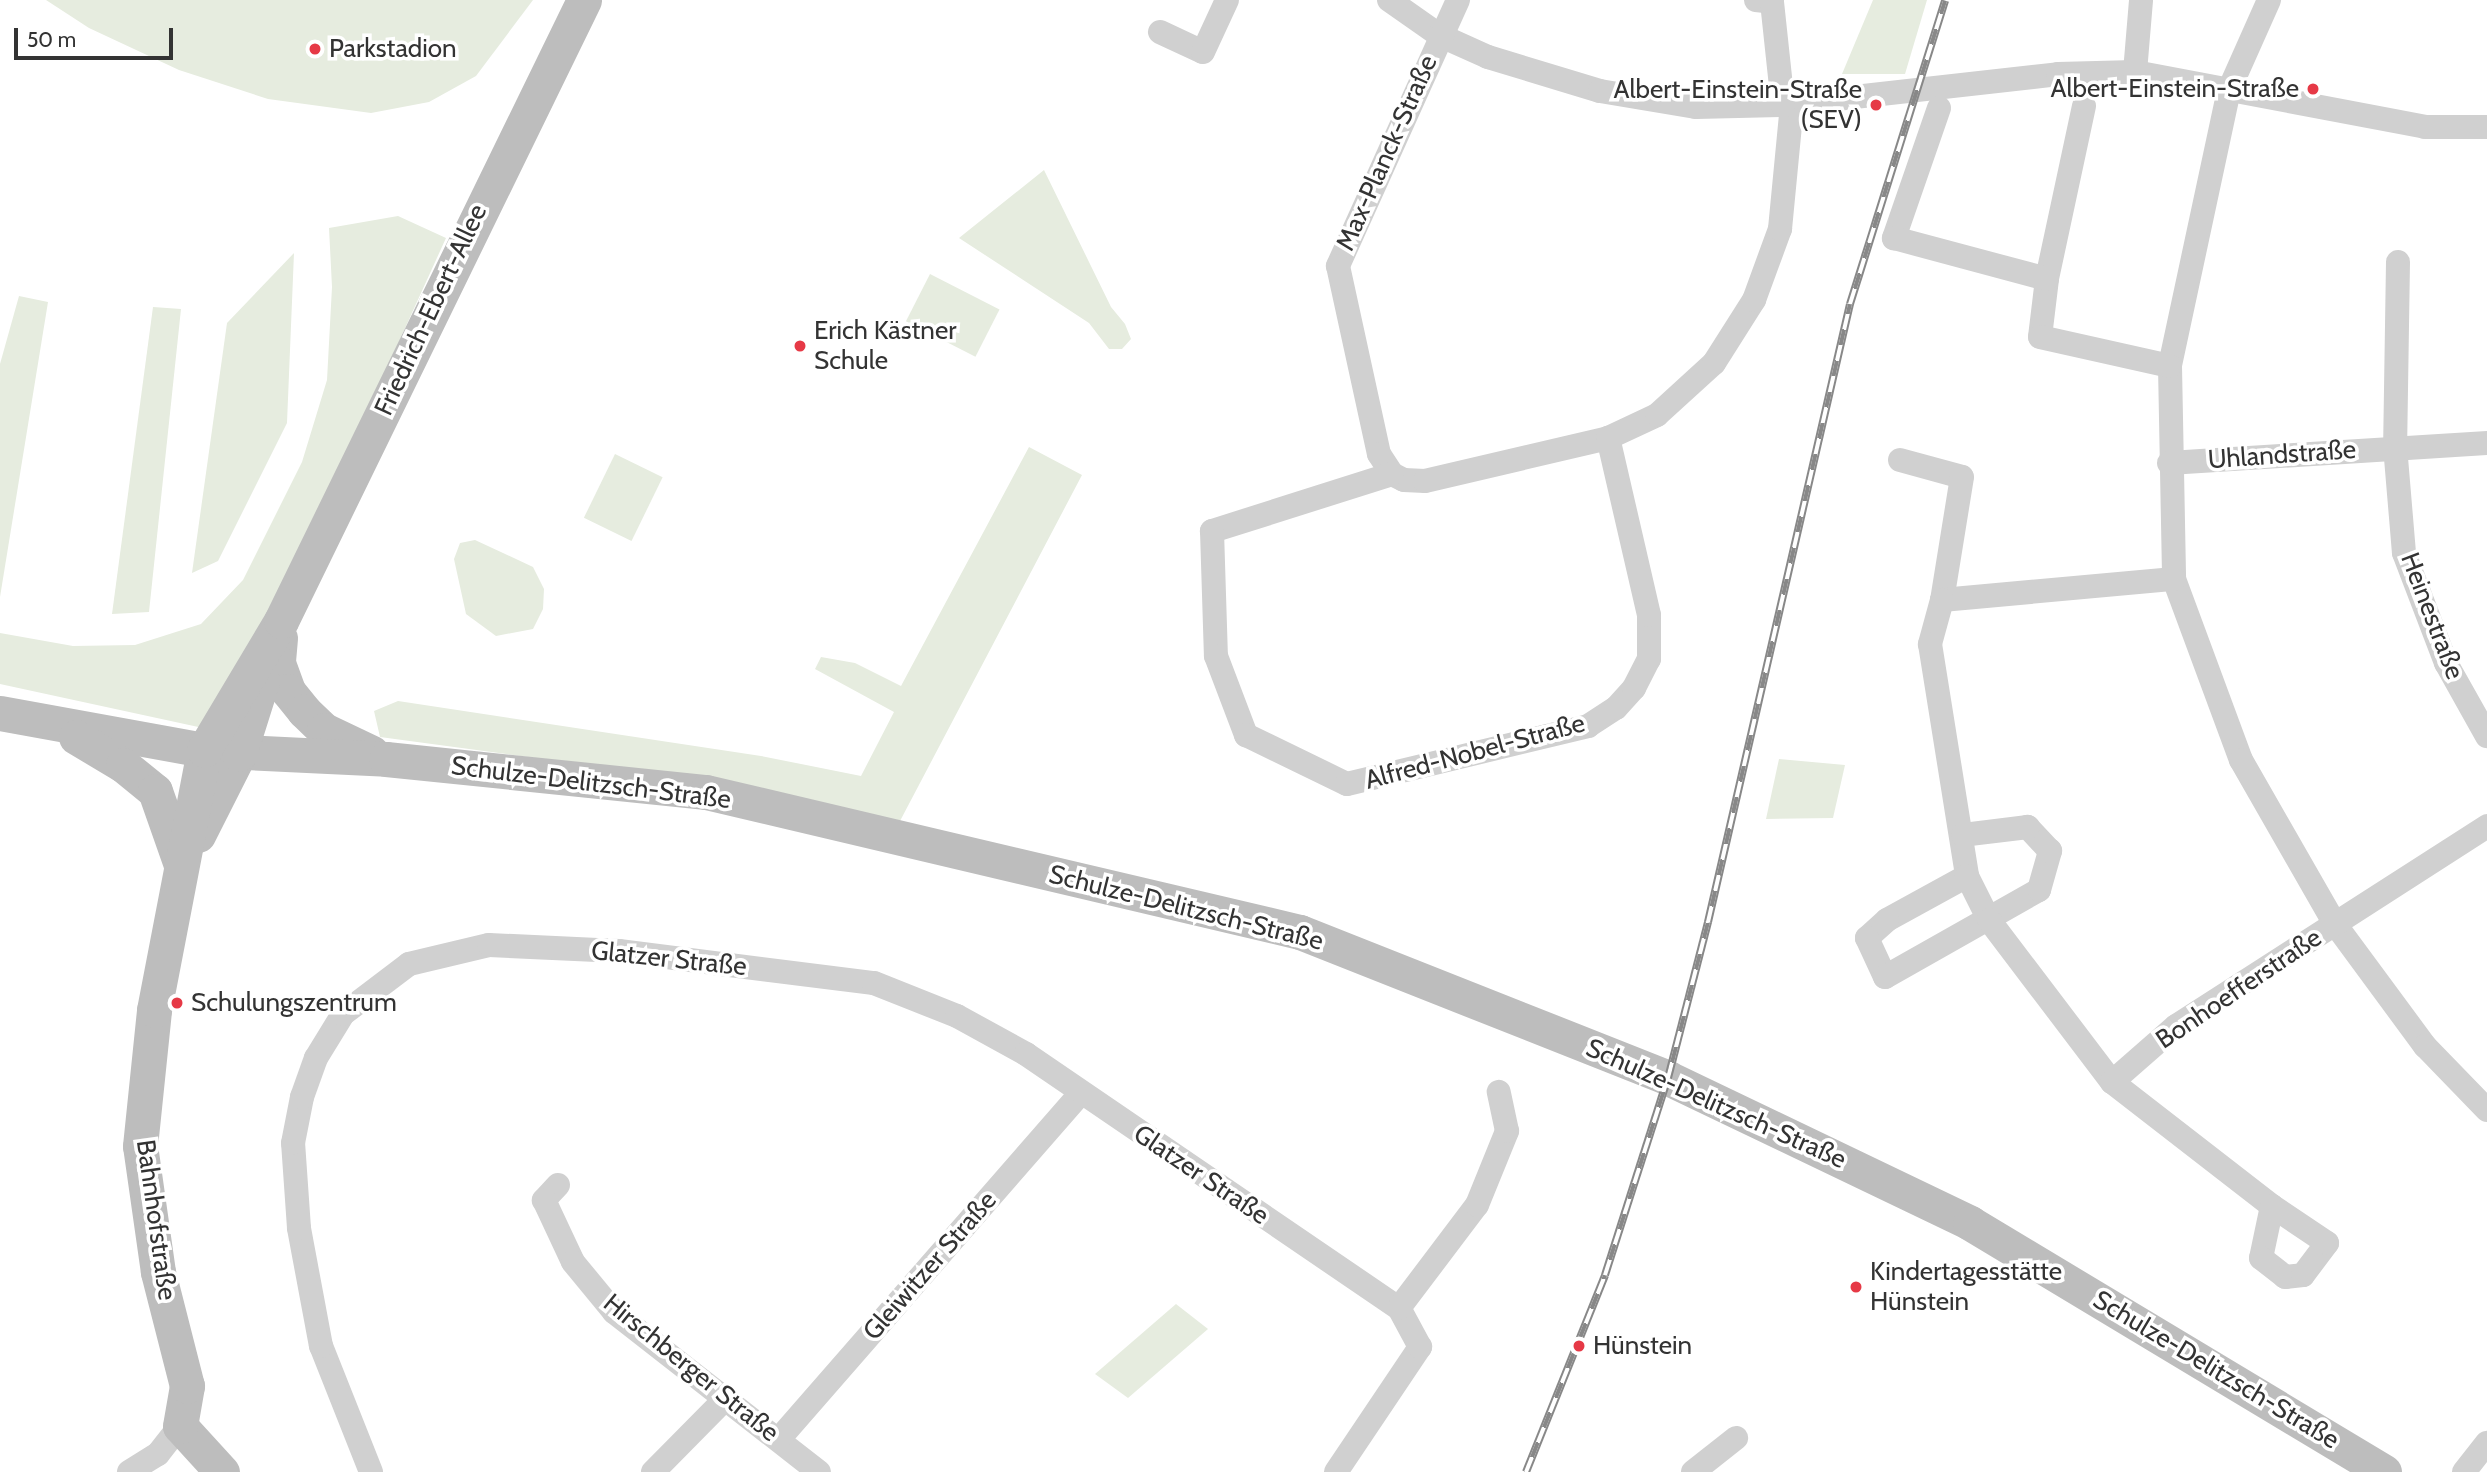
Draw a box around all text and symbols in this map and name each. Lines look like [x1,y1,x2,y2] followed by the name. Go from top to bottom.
[18,14,177,58] scale bar
[27,27,76,52] text: 50 m
[329,33,457,65] place label: Parkstadion
[307,41,323,57] marker: Parkstadion
[1330,51,1444,255] street label: Max-Planck-Straße
[2051,73,2299,105] place label: Albert-Einstein-Straße
[1614,74,1862,136] place label: Albert-Einstein-Straße (SEV)
[2305,81,2321,97] marker: Albert-Einstein-Straße
[1868,97,1884,113] marker: Albert-Einstein-Straße (SEV)
[368,200,494,420] street label: Friedrich-Ebert-Allee
[814,315,956,376] place label: Erich Kästner Schule
[792,338,808,354] marker: Erich Kästner Schule
[2207,434,2357,476] street label: Uhlandstraße
[2394,548,2470,684] street label: Heinestraße
[1362,708,1588,796] street label: Alfred-Nobel-Straße
[449,750,733,816] street label: Schulze-Delitzsch-Straße
[1046,859,1326,957] street label: Schulze-Delitzsch-Straße
[2150,922,2328,1056] street label: Bonhoefferstraße
[590,935,748,983] street label: Glatzer Straße
[191,987,397,1019] place label: Schulungszentrum
[169,995,185,1011] marker: Schulungszentrum
[1581,1033,1851,1175] street label: Schulze-Delitzsch-Straße
[1128,1118,1274,1232] street label: Glatzer Straße
[129,1138,183,1302] street label: Bahnhofstraße
[857,1185,1003,1347] street label: Gleiwitzer Straße
[1870,1256,2062,1318] place label: Kindertagesstätte Hünstein
[1848,1279,1864,1295] marker: Kindertagesstätte Hünstein
[2087,1284,2345,1456] street label: Schulze-Delitzsch-Straße
[597,1288,785,1448] street label: Hirschberger Straße
[1593,1330,1692,1362] place label: Hünstein
[1571,1338,1587,1354] marker: Hünstein

